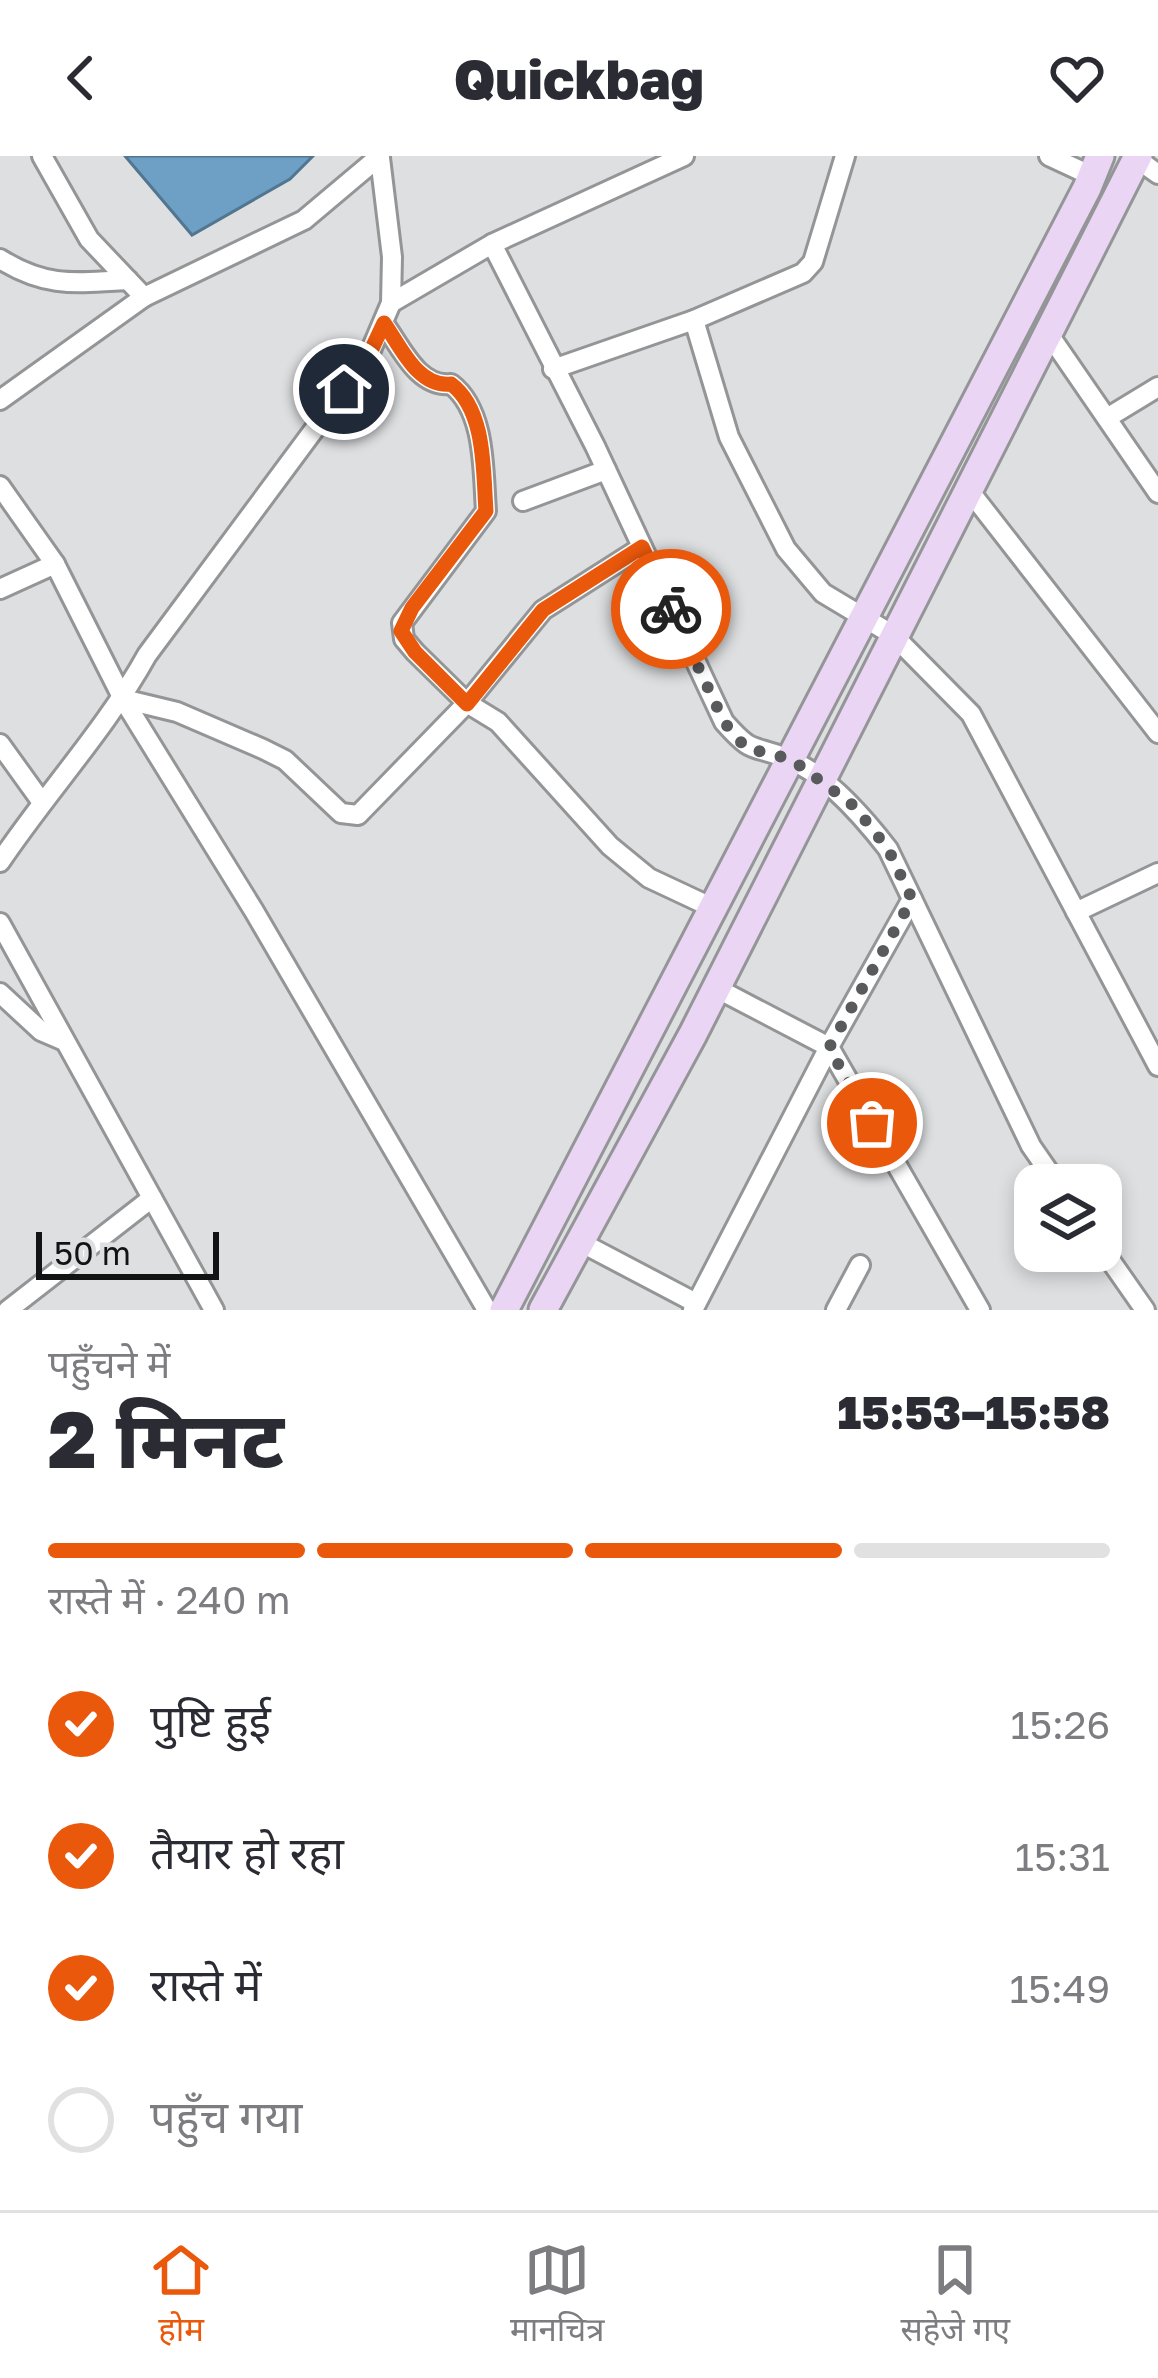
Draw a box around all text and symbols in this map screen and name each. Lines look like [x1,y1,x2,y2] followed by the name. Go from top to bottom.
[48,45,114,111] icon: back
[1044,45,1110,111] icon: heart
[454,46,704,111] text: Quickbag
[293,338,395,440] pin
[311,356,377,422] icon: home
[611,549,731,669] courier
[638,576,704,642] icon: bike
[821,1072,923,1174] pin
[839,1090,905,1156] icon: bag
[1014,1164,1122,1272] map controls
[1014,1164,1122,1272] button: layers
[36,1226,219,1279] scale bar
[54,1233,131,1272] text: 50 m
[48,1340,170,1387] text: पहुँचने में
[837,1385,1110,1439] text: 15:53–15:58
[48,1392,284,1485] text: 2 मिनट
[48,1576,291,1623] text: रास्ते में · 240 m
[48,1691,114,1757] icon: check
[150,1693,271,1747] text: पुष्टि हुई
[1011,1701,1110,1748] text: 15:26
[48,1823,114,1889] icon: check
[150,1825,344,1879] text: तैयार हो रहा
[1015,1833,1110,1880] text: 15:31
[48,1955,114,2021] icon: check
[150,1957,261,2011] text: रास्ते में
[1009,1965,1110,2012] text: 15:49
[150,2089,302,2143] text: पहुँच गया
[148,2237,214,2354] tab: होम
[510,2237,604,2354] tab: मानचित्र
[901,2237,1010,2354] tab: सहेजे गए

